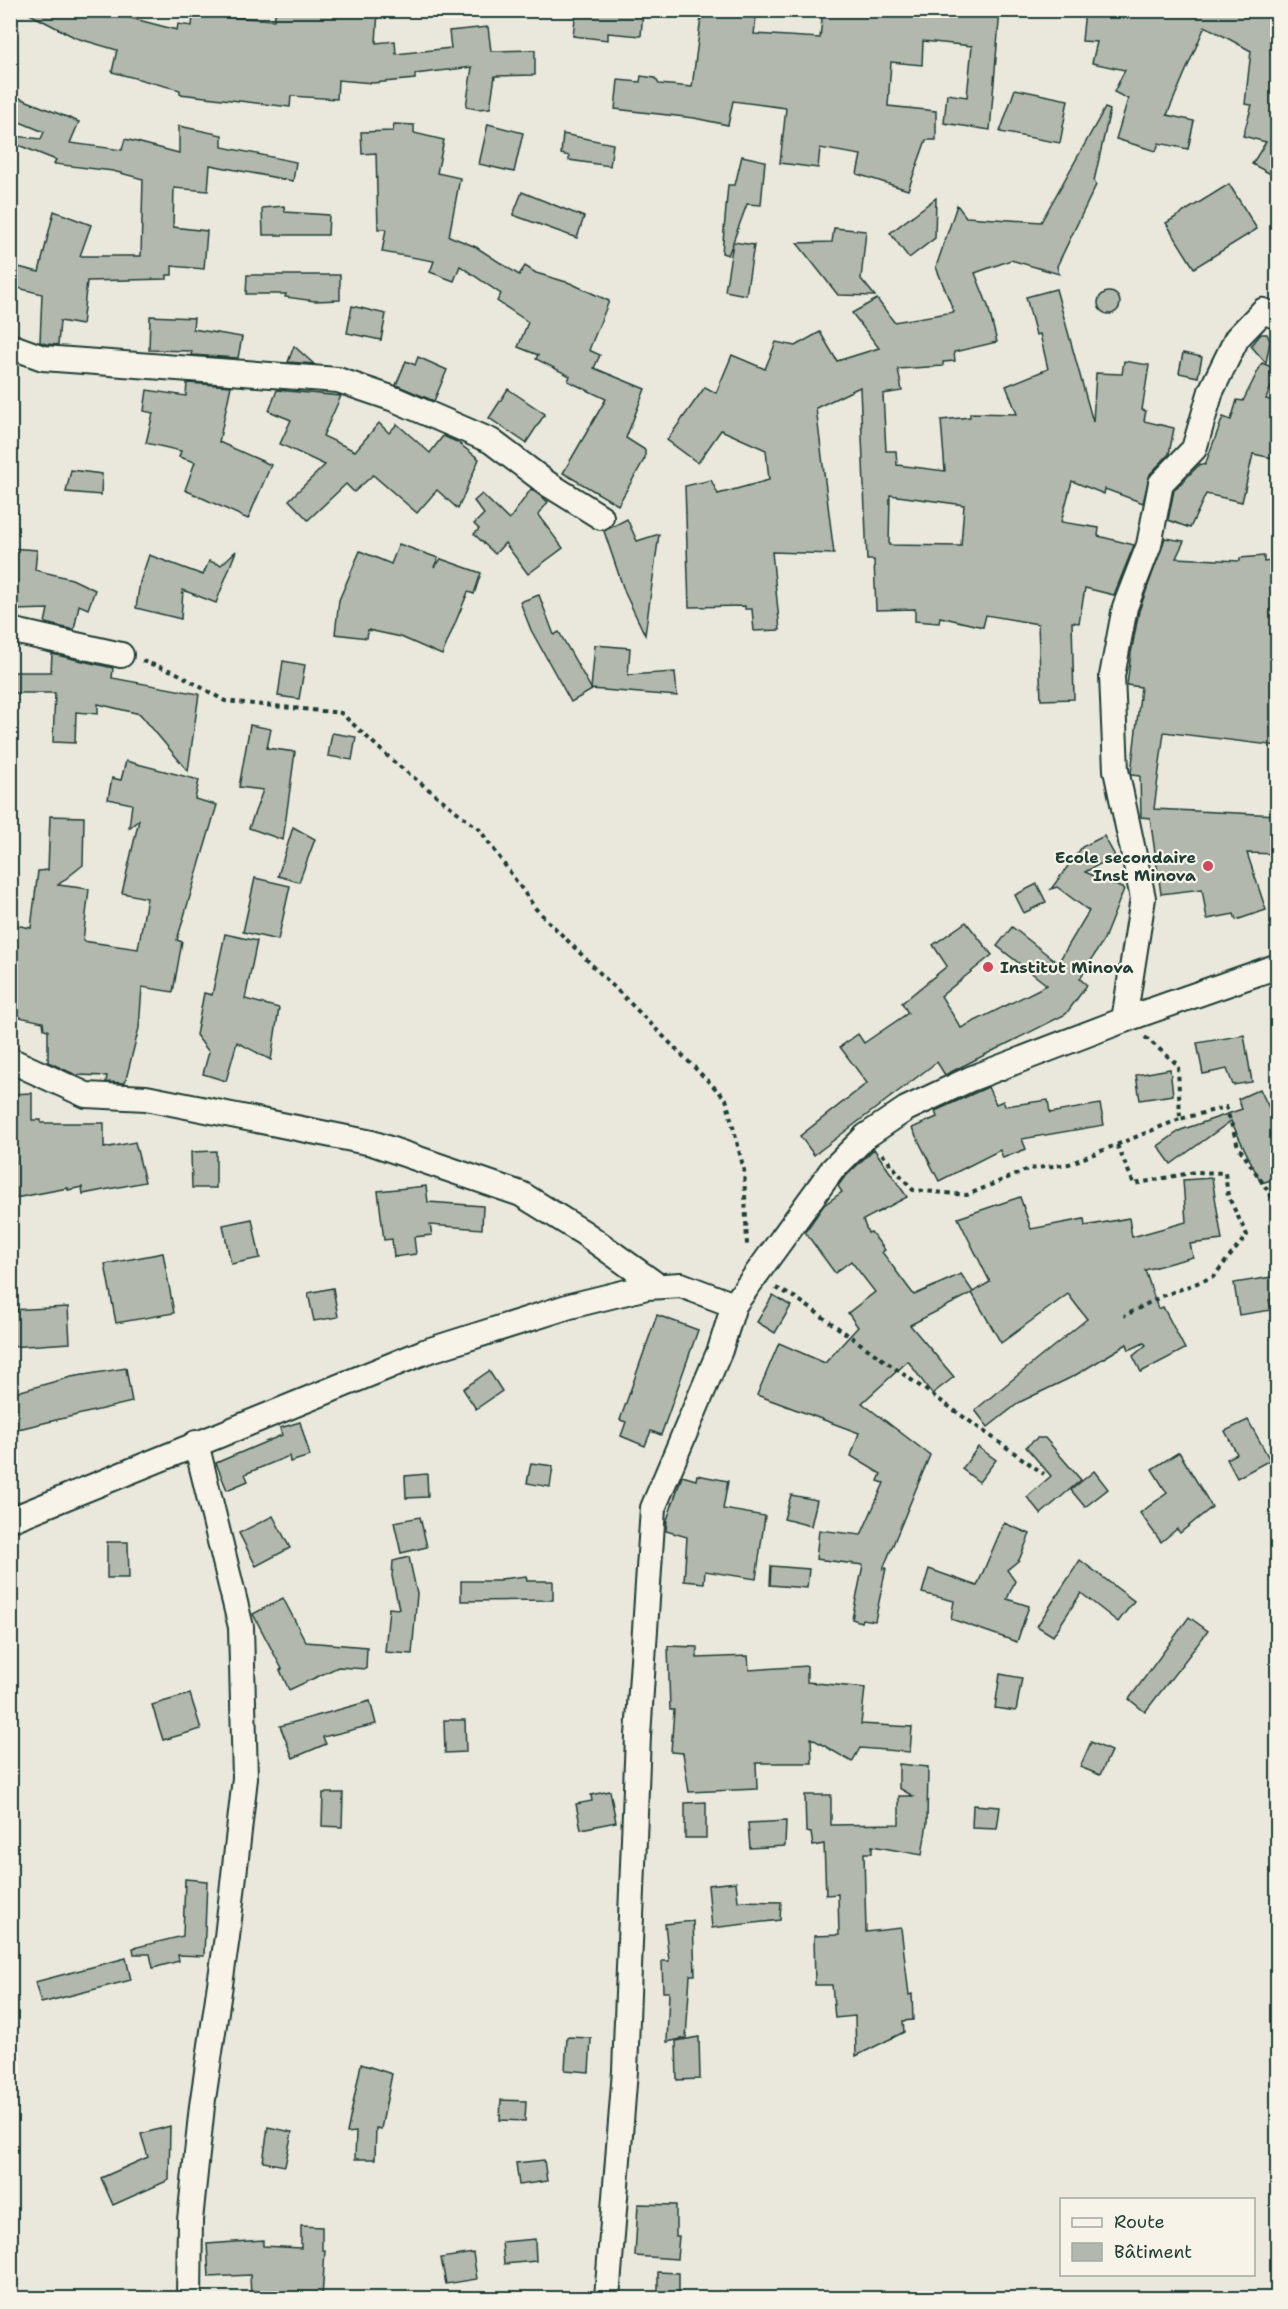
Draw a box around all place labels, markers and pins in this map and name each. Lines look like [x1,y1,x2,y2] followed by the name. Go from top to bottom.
[1055,847,1196,886] place label: Ecole secondaire Inst Minova
[1201,859,1215,873] marker: Ecole secondaire Inst Minova
[1000,957,1133,978] place label: Institut Minova
[981,960,995,974] marker: Institut Minova

